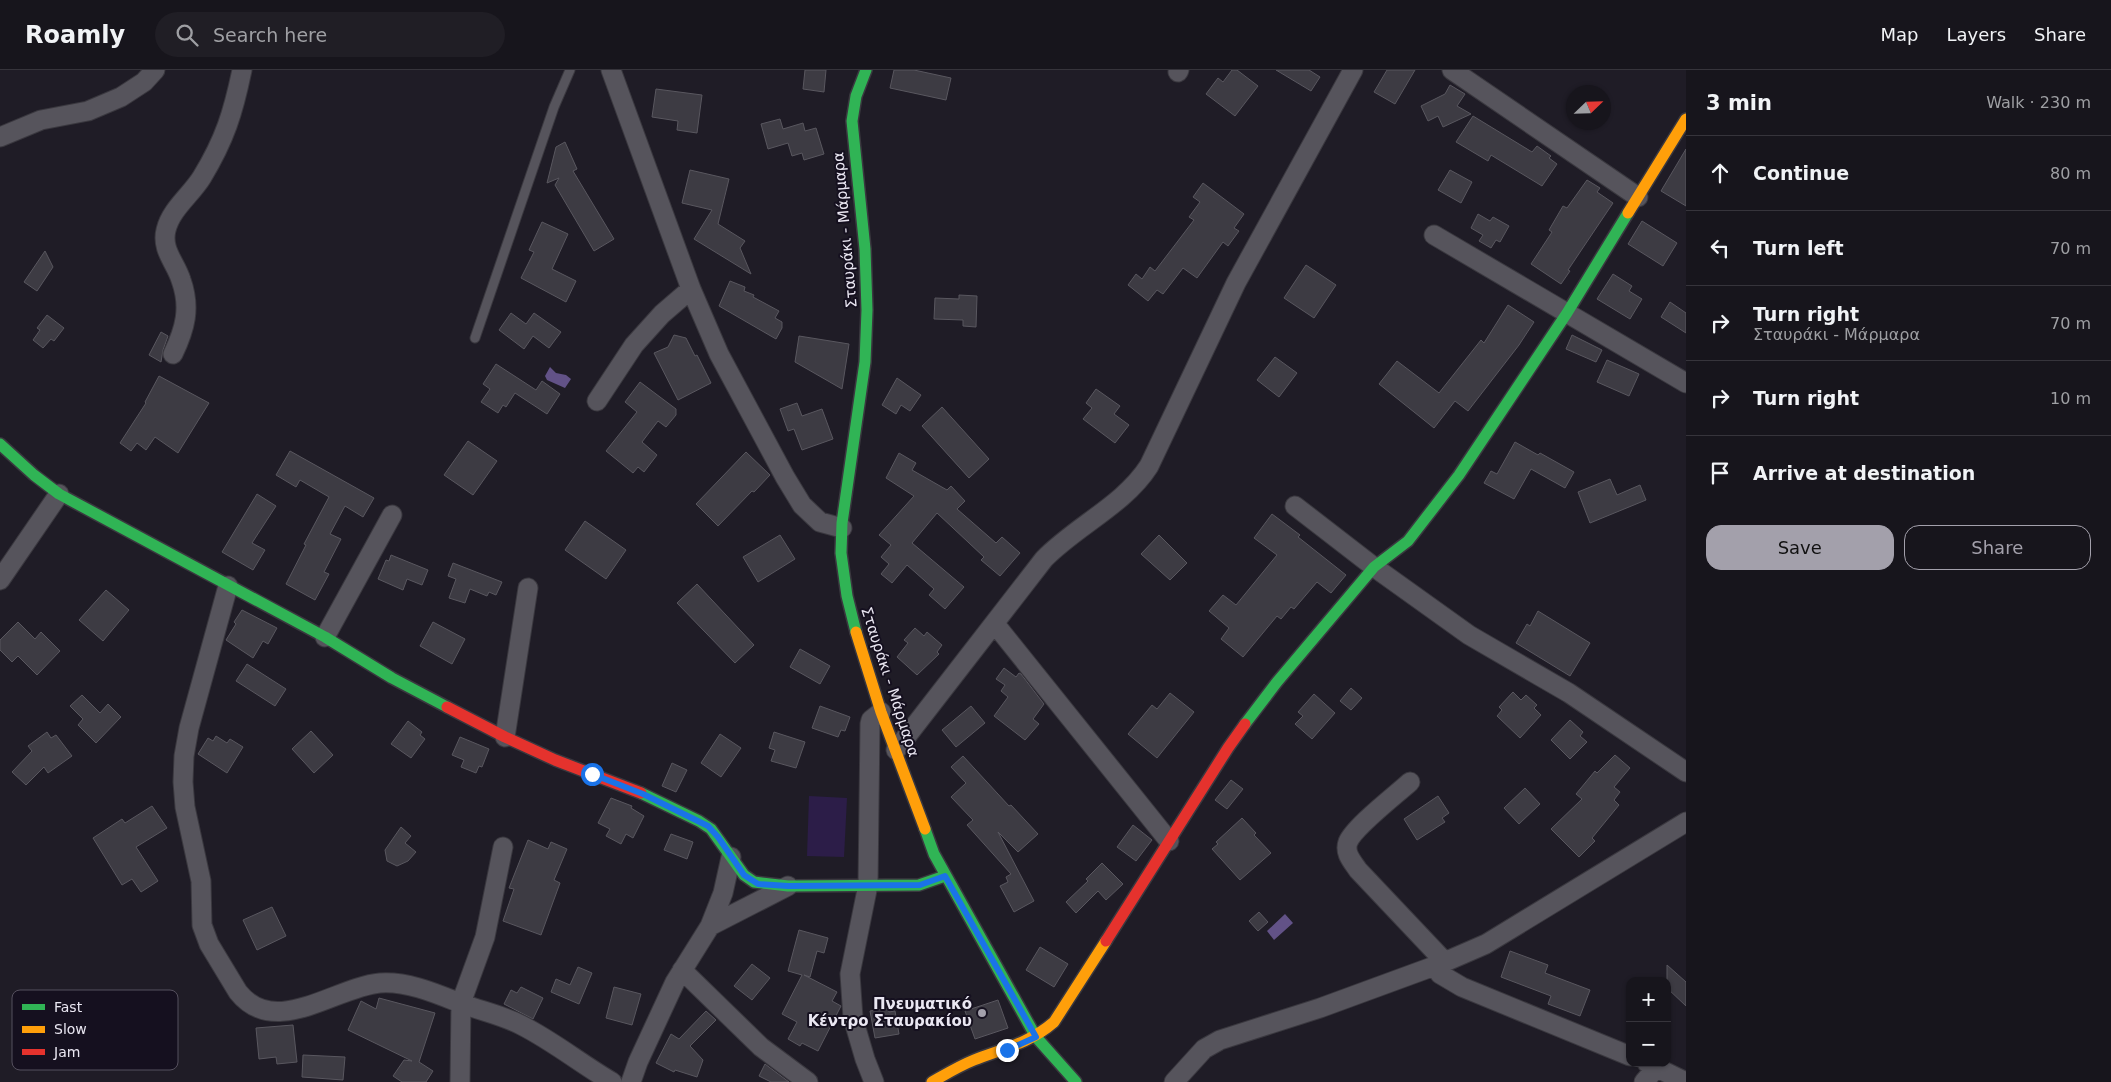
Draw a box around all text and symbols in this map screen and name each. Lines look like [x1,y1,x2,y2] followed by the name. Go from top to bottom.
[155,12,505,57] search box
[25,21,125,49] text: Roamly
[173,21,201,49] icon: search
[213,24,327,46] text: Search here
[1880,24,1918,45] text: Map
[1946,24,2006,45] text: Layers
[2034,24,2086,45] text: Share
[1566,85,1611,130] north arrow
[1706,91,1772,115] text: 3 min
[1986,93,2091,112] text: Walk · 230 m
[829,151,861,309] street label: Σταυράκι - Μάρμαρα
[1706,159,1734,187] icon: ahead
[1753,162,1849,184] text: Continue
[2050,164,2091,183] text: 80 m
[1706,234,1734,262] icon: left
[1753,237,1844,259] text: Turn left
[2050,239,2091,258] text: 70 m
[1753,303,1859,325] text: Turn right
[1706,309,1734,337] icon: right
[2050,314,2091,333] text: 70 m
[1753,325,1920,344] text: Σταυράκι - Μάρμαρα
[1706,384,1734,412] icon: right
[1753,387,1859,409] text: Turn right
[2050,389,2091,408] text: 10 m
[1706,459,1734,487] icon: arrive
[1753,462,1975,484] text: Arrive at destination
[1706,525,1894,570] button: Save
[1904,525,2091,570] button: Share
[857,605,923,759] street label: Σταυράκι - Μάρμαρα
[581,763,604,786] route start
[1626,977,1671,1067] map controls
[1626,977,1671,1022] button: +
[12,990,178,1070] legend
[808,995,972,1030] place label: Πνευματικό Κέντρο Σταυρακίου
[54,999,83,1015] text: Fast
[976,1007,988,1019] marker: Πνευματικό Κέντρο Σταυρακίου
[54,1021,87,1037] text: Slow
[1626,1022,1671,1067] button: −
[996,1039,1019,1062] route end
[53,1044,80,1060] text: Jam

